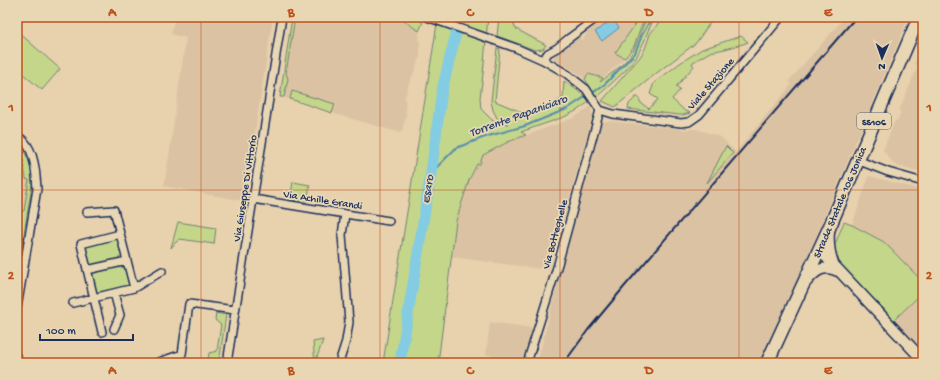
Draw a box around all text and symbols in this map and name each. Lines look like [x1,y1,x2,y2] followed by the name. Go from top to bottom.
[107,6,117,21] text: A
[287,6,296,21] text: B
[465,6,475,21] text: C
[644,6,654,21] text: D
[824,6,833,21] text: E
[862,38,902,78] north arrow
[685,56,738,113] street label: Viale Stazione
[878,60,886,72] text: N
[468,92,570,141] water label: Torrente Papaniciaro
[7,101,14,116] text: 1
[925,101,932,116] text: 1
[857,113,891,129] road number: SS106
[231,134,260,244] street label: Via Giuseppe Di Vittorio
[812,145,870,260] street label: Strada Statale 106 Jonica
[420,173,438,205] water label: Esaro
[281,189,363,213] street label: Via Achille Grandi
[541,198,571,272] street label: Via Botteghelle
[8,269,15,284] text: 2
[926,269,933,284] text: 2
[40,316,133,342] scale bar
[45,325,76,339] text: 100 m
[107,364,117,379] text: A
[287,364,296,379] text: B
[465,364,475,379] text: C
[644,364,654,379] text: D
[824,364,833,379] text: E

